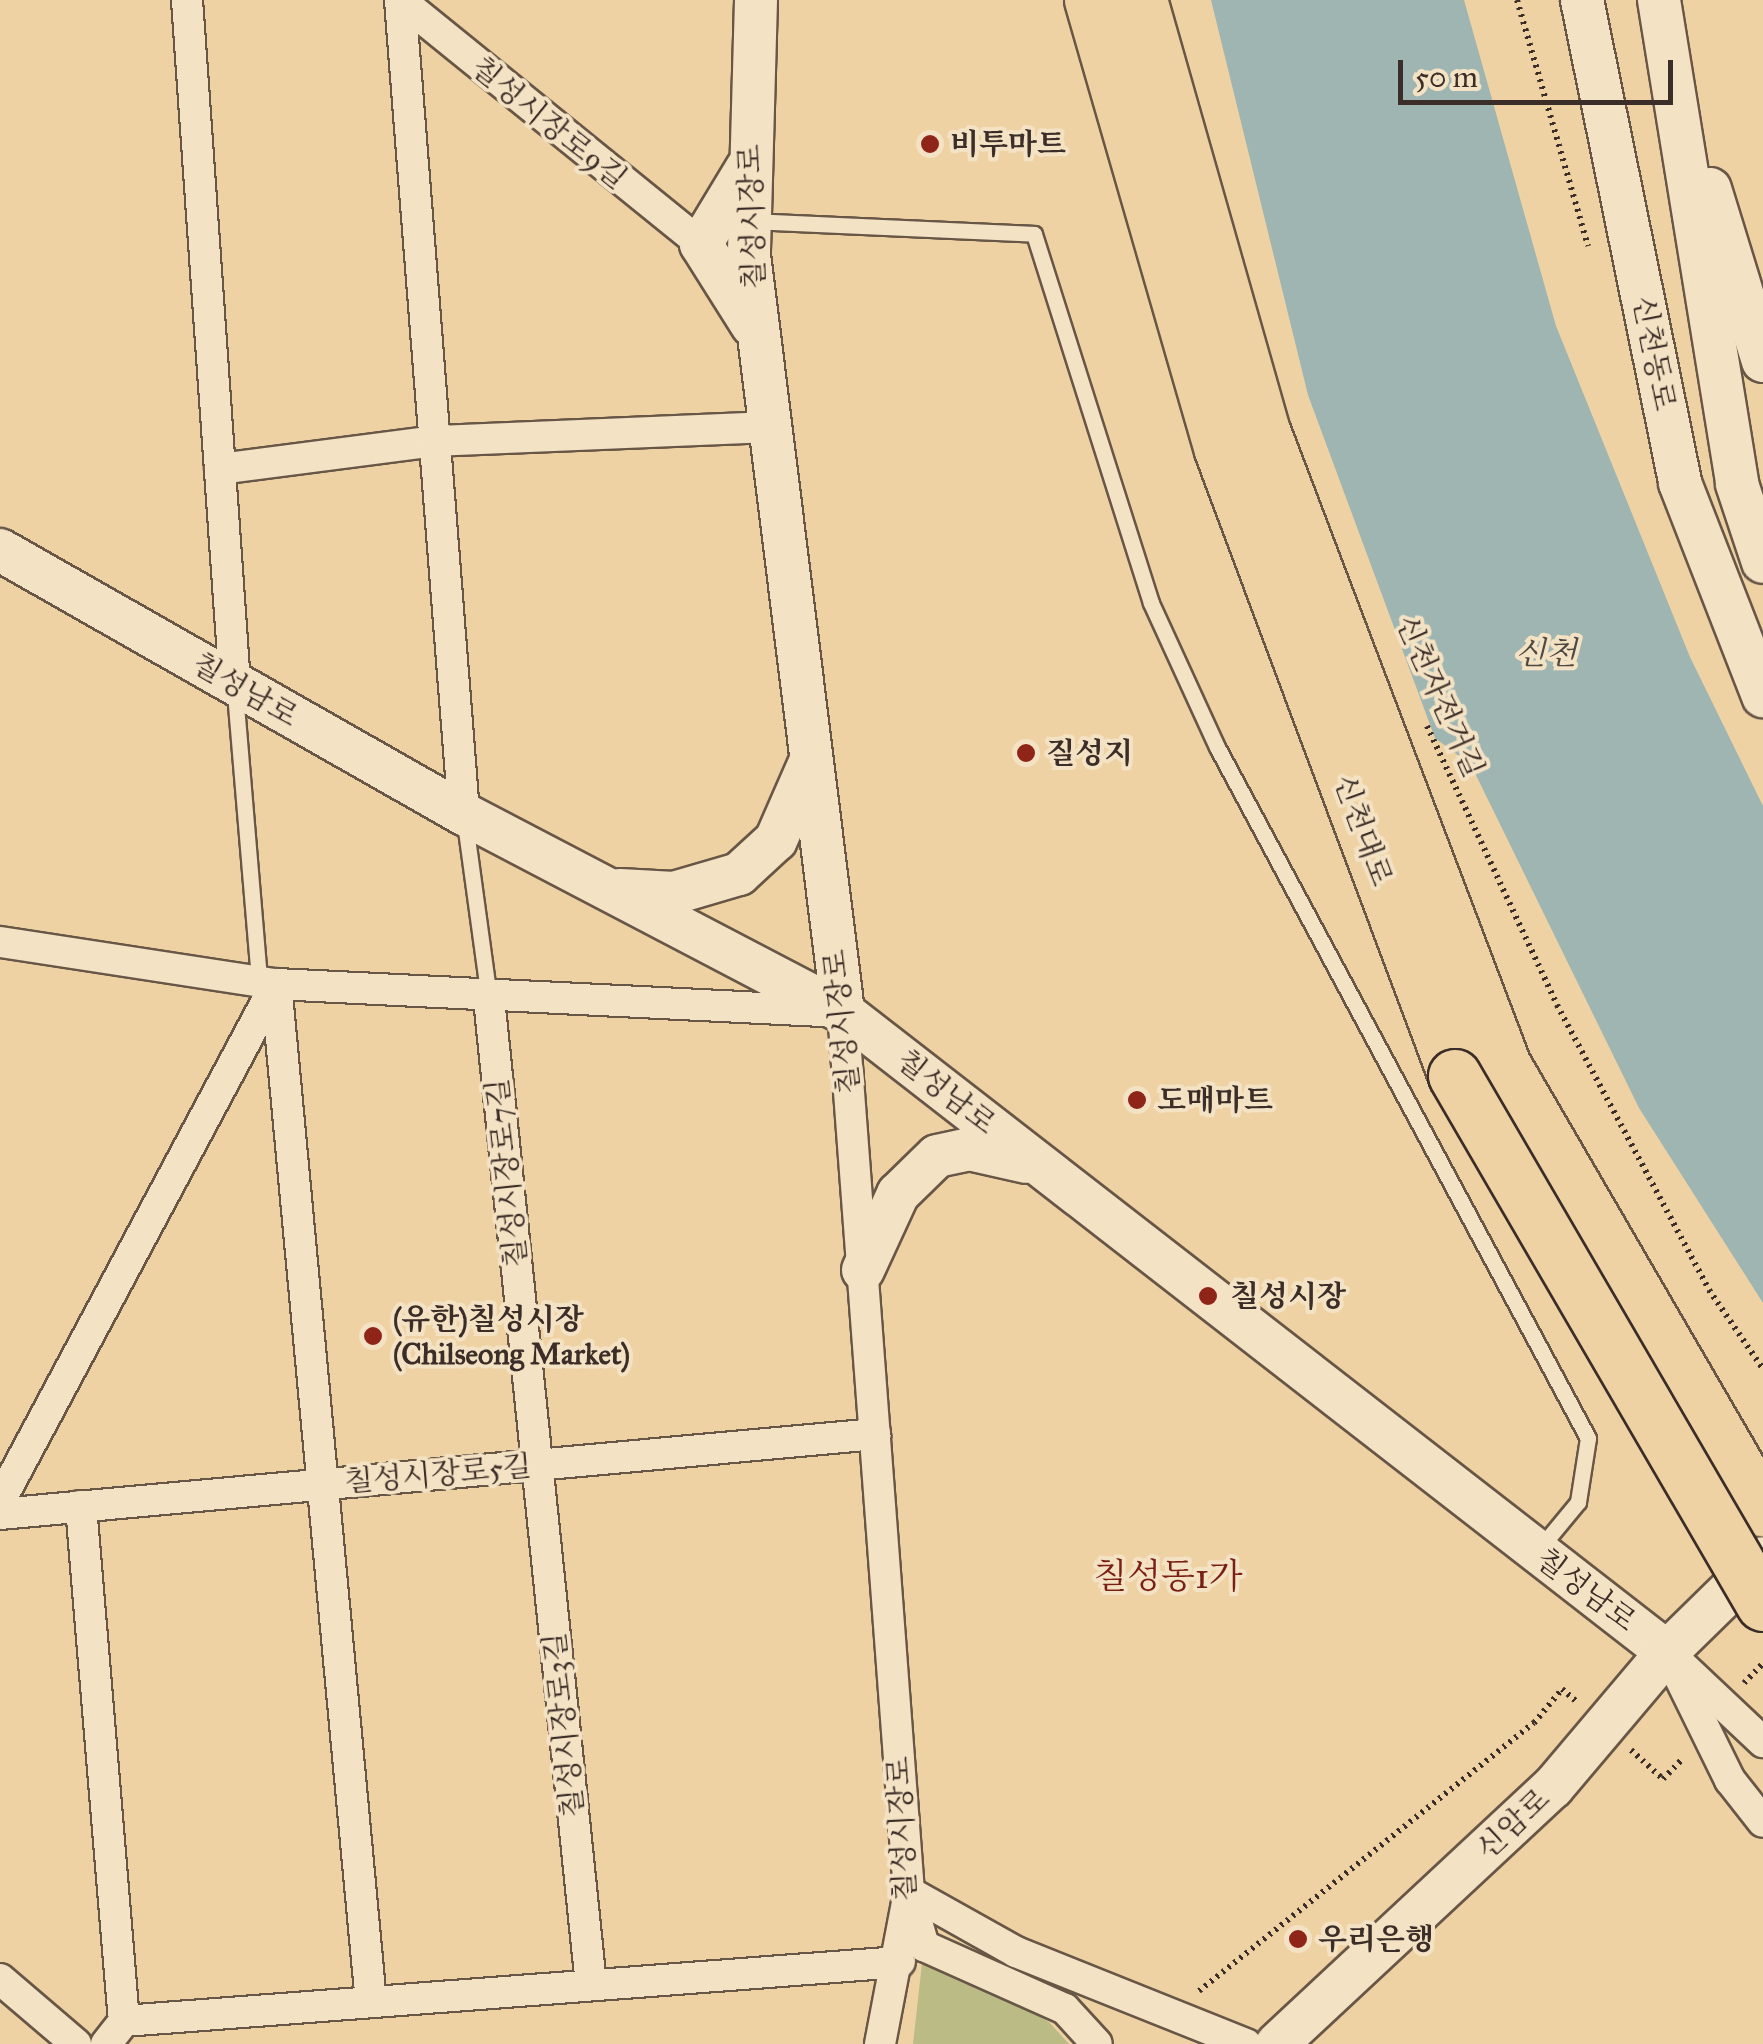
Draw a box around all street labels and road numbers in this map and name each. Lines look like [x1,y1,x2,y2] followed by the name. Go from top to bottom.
[464,49,634,197] street label: 칠성시장로9길
[731,144,773,290] street label: 칠성시장로
[1625,293,1683,413] street label: 신천동로
[1388,609,1492,783] street label: 신천자전거길
[186,645,304,735] street label: 칠성남로
[1326,769,1400,891] street label: 신천대로
[817,948,867,1096] street label: 칠성시장로
[889,1042,1003,1142] street label: 칠성남로
[479,1077,535,1269] street label: 칠성시장로7길
[343,1448,533,1500] street label: 칠성시장로5길
[1529,1541,1643,1639] street label: 칠성남로
[536,1631,592,1819] street label: 칠성시장로3길
[880,1756,924,1902] street label: 칠성시장로
[1469,1781,1557,1867] street label: 신암로

